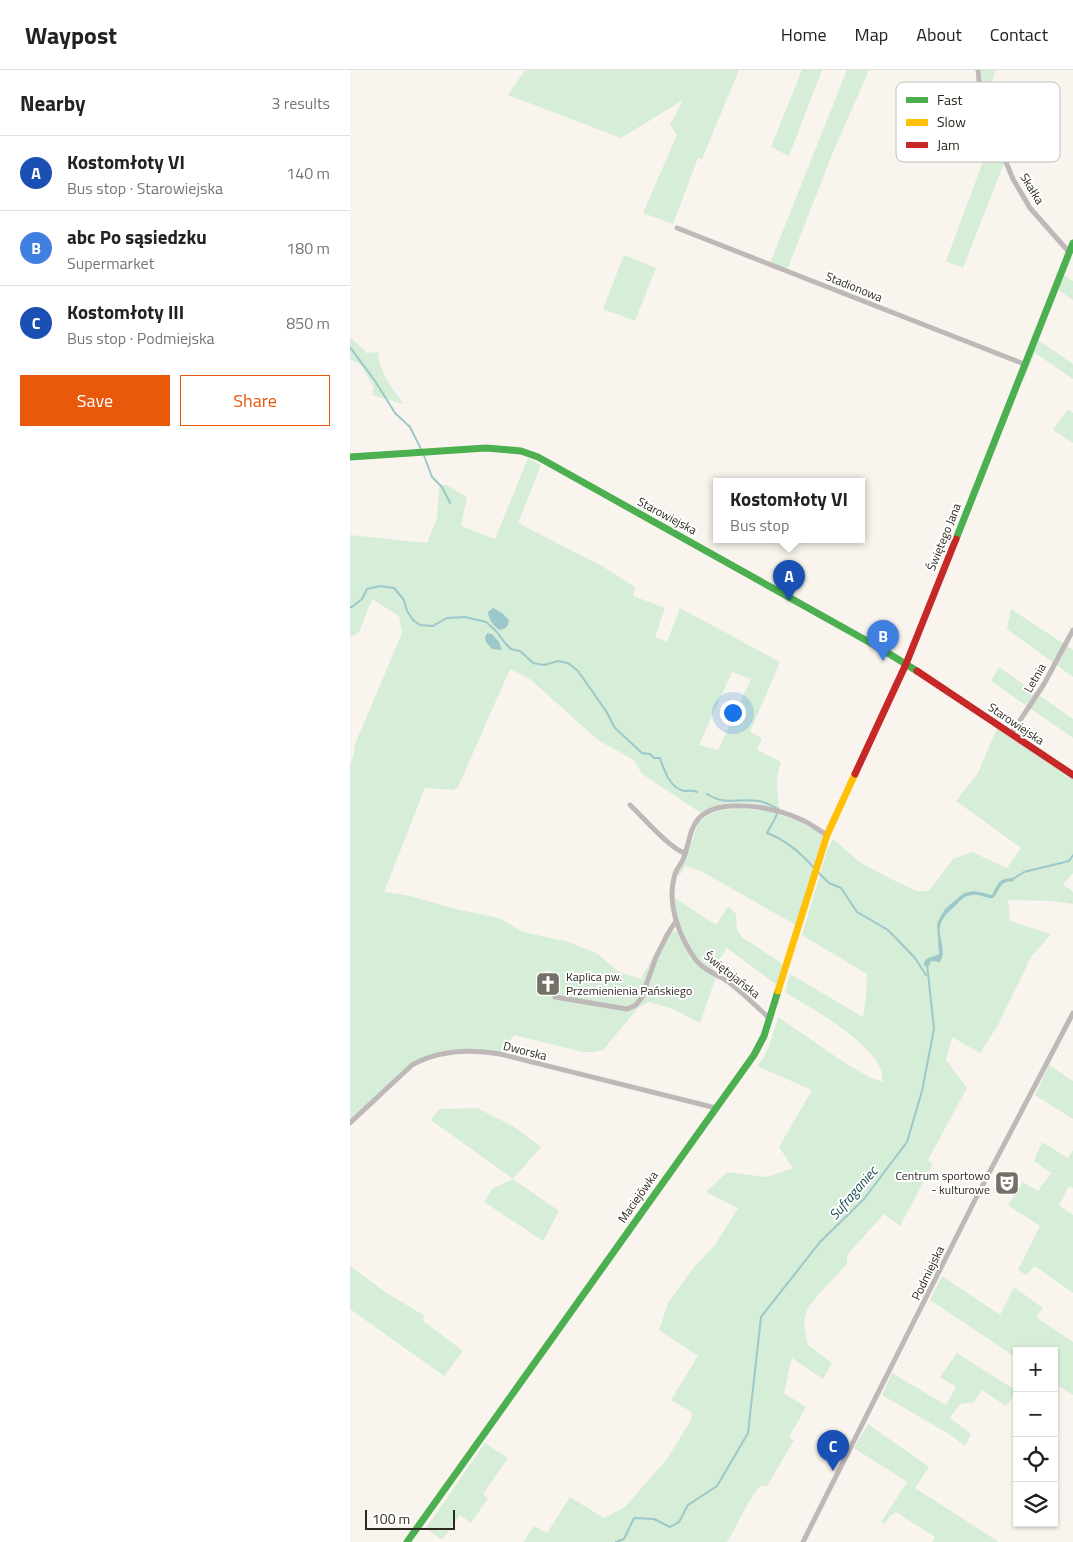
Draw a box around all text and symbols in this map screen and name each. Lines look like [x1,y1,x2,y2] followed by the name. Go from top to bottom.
[25,17,117,53] text: Waypost
[781,21,827,48] text: Home
[855,21,888,48] text: Map
[916,21,962,48] text: About
[990,21,1048,48] text: Contact
[896,82,1060,162] legend
[20,87,85,119] text: Nearby
[937,89,962,110] text: Fast
[271,91,330,115] text: 3 results
[937,111,966,132] text: Slow
[937,134,960,155] text: Jam
[67,147,185,176] text: Kostomłoty VI
[31,161,41,185] text: A
[286,161,330,185] text: 140 m
[1015,169,1049,208] street label: Skałka
[67,176,223,200] text: Bus stop · Starowiejska
[67,222,207,251] text: abc Po sąsiedzku
[31,236,41,260] text: B
[286,236,330,260] text: 180 m
[67,251,154,275] text: Supermarket
[823,267,885,307] street label: Stadionowa
[67,297,184,326] text: Kostomłoty III
[32,311,40,335] text: C
[286,311,330,335] text: 850 m
[67,326,215,350] text: Bus stop · Podmiejska
[20,375,170,426] button: Save
[180,375,330,426] button: Share
[713,478,865,543] popup
[730,484,848,513] text: Kostomłoty VI
[634,492,700,539] street label: Starowiejska
[921,500,966,574] street label: Świętego Jana
[730,513,789,537] text: Bus stop
[773,560,805,601] pin: A
[867,620,899,661] pin: B
[1019,660,1051,696] street label: Letnia
[984,698,1048,750] street label: Starowiejska
[720,700,746,726] your location
[700,946,765,1003] street label: Świętojańska
[566,967,692,1000] place label: Kaplica pw. Przemienienia Pańskiego
[535,971,561,997] church icon: Kaplica pw. Przemienienia Pańskiego
[501,1036,549,1065] street label: Dworska
[823,1160,883,1224] water label: Sufraganiec
[895,1166,990,1199] place label: Centrum sportowo - kulturowe
[613,1167,663,1227] street label: Maciejówka
[994,1170,1020,1196] theatre icon: Centrum sportowo - kulturowe
[906,1242,949,1303] street label: Podmiejska
[1013,1347,1058,1527] map controls
[1013,1347,1058,1392] button: +
[1013,1392,1058,1437] button: −
[817,1430,849,1471] pin: C
[1013,1437,1058,1482] button: locate
[1013,1482,1058,1527] button: layers
[365,1507,455,1530] scale bar
[372,1508,410,1529] text: 100 m

